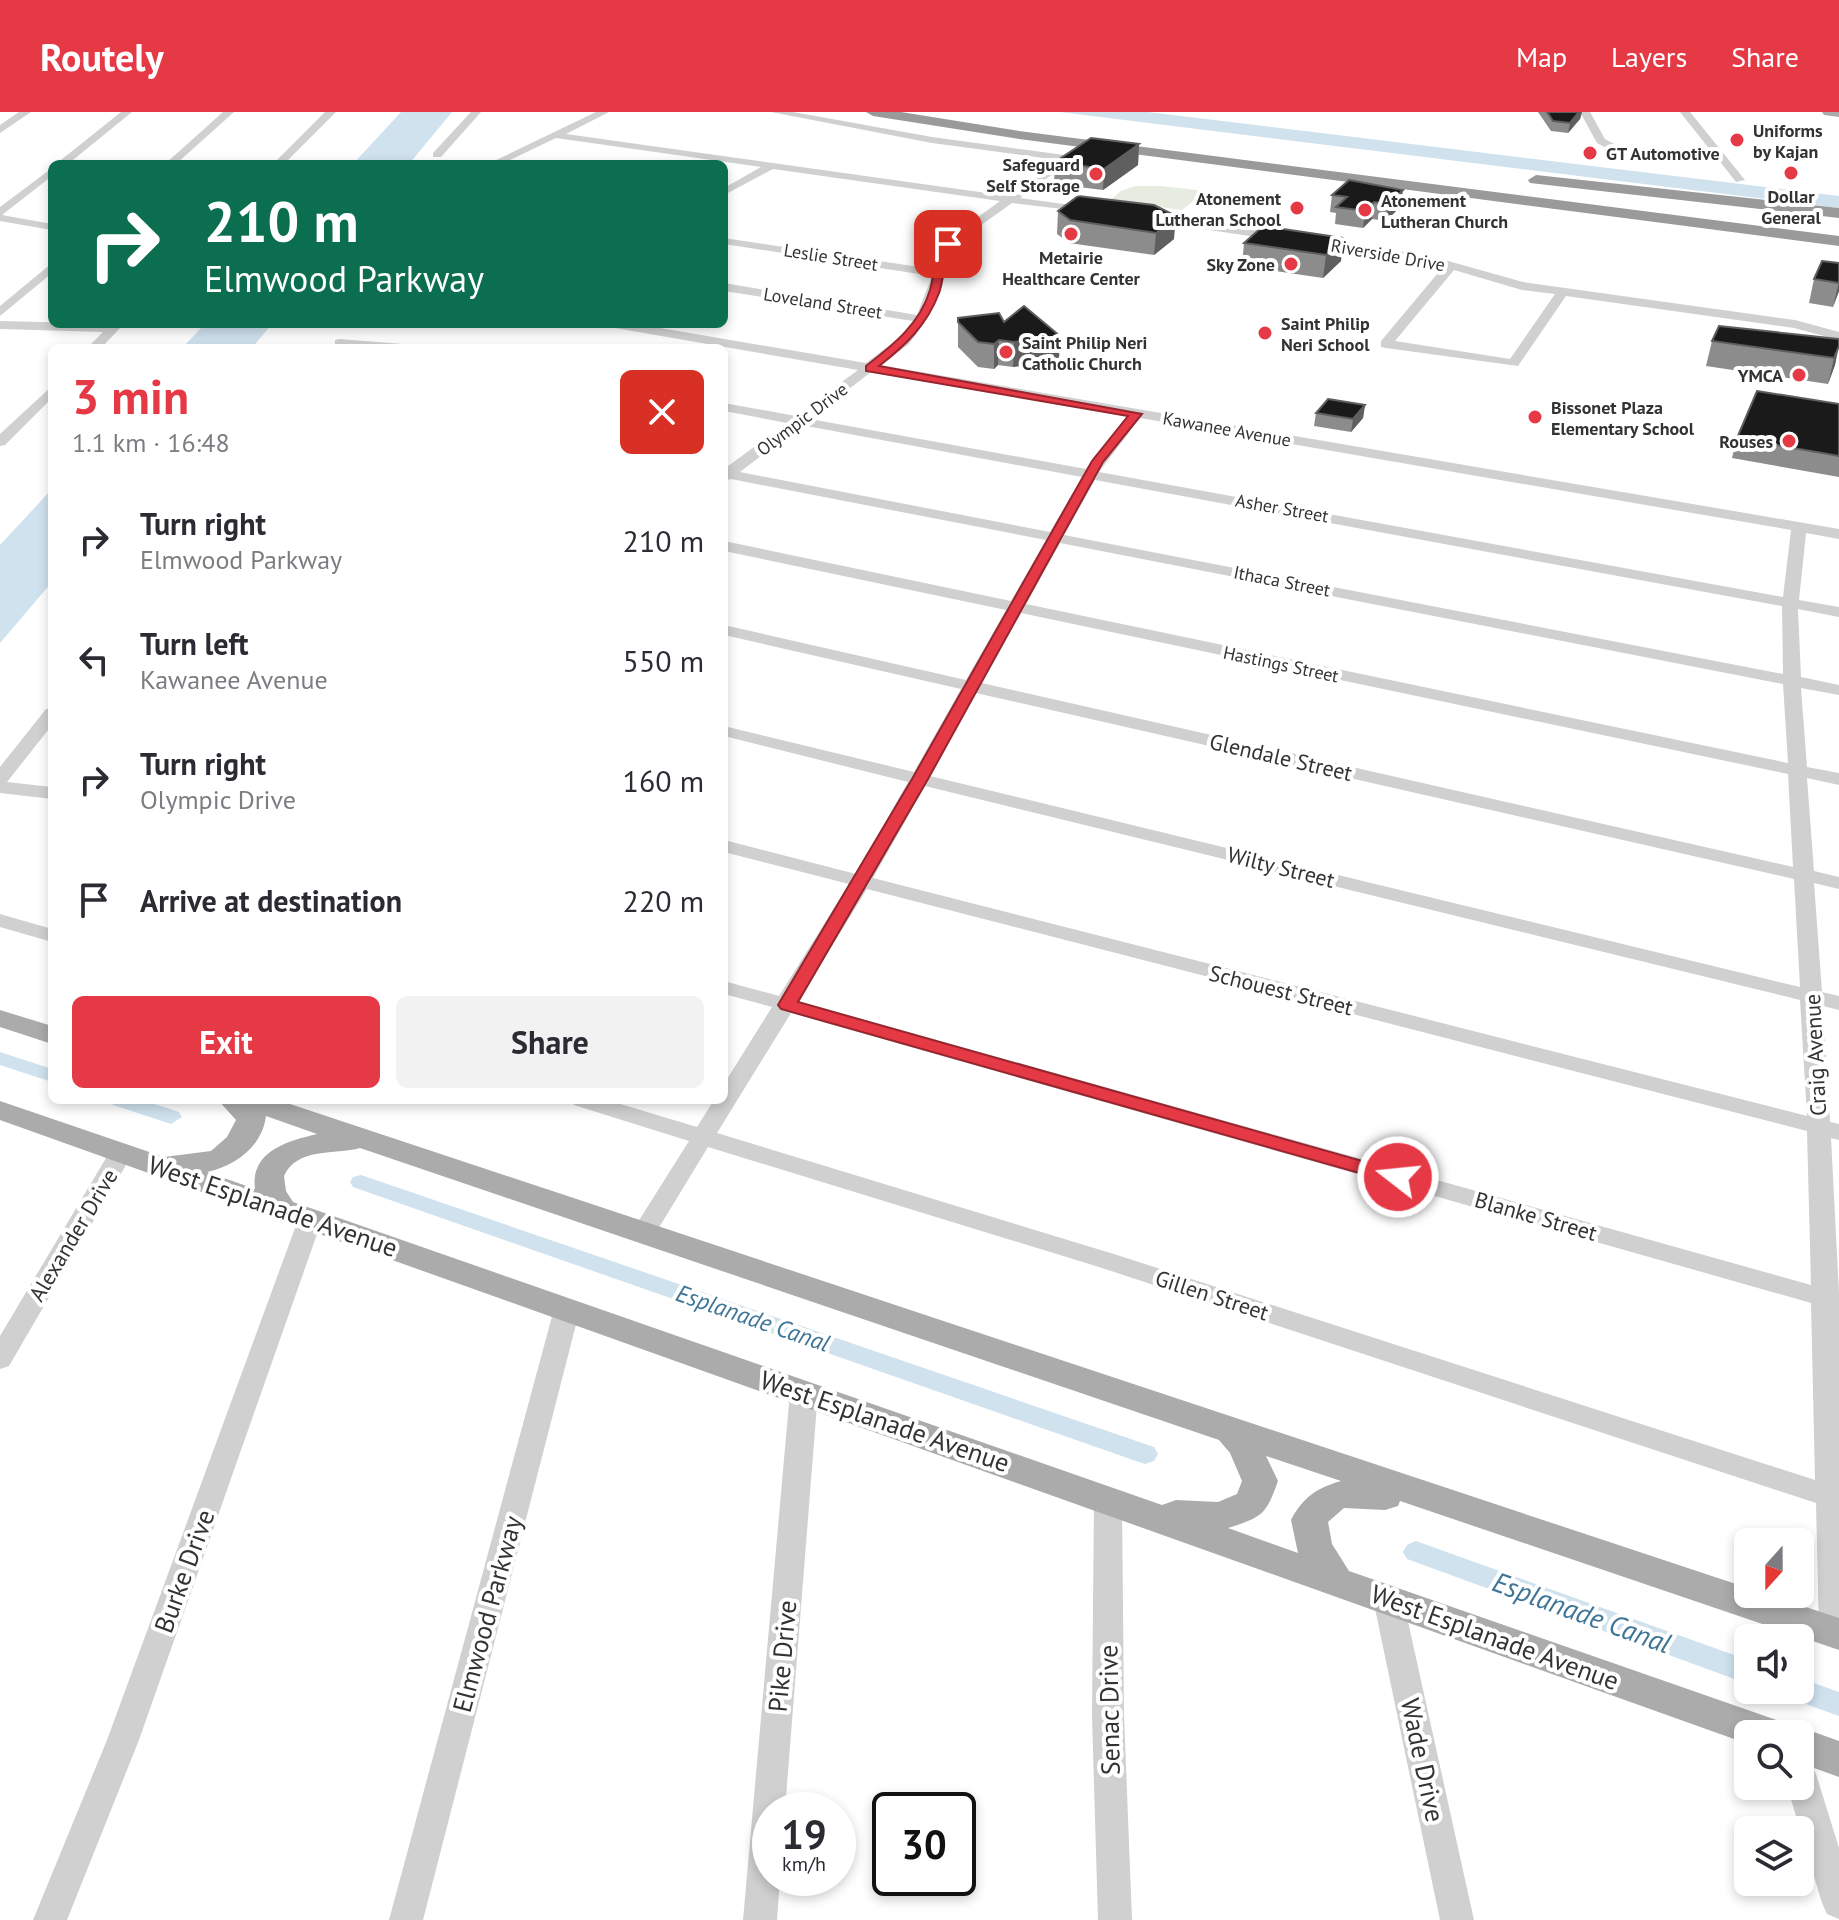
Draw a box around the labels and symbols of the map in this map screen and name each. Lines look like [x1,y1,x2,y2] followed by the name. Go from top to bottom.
[1753,119,1823,163] place label: Uniforms by Kajan
[1728,131,1746,149] marker: Uniforms by Kajan
[1606,142,1720,165] place label: GT Automotive
[1581,144,1599,162] marker: GT Automotive
[986,153,1080,197] place label: Safeguard Self Storage
[1782,164,1800,182] marker: Dollar General
[1087,165,1105,183] marker: Safeguard Self Storage
[1761,185,1822,229] place label: Dollar General
[1155,187,1282,231] place label: Atonement Lutheran School
[1381,189,1508,233] place label: Atonement Lutheran Church
[1288,199,1306,217] marker: Atonement Lutheran School
[1356,201,1374,219] marker: Atonement Lutheran Church
[914,210,982,278] pin
[1062,225,1080,243] marker: Metairie Healthcare Center
[1329,234,1447,276] street label: Riverside Drive
[782,238,880,276] street label: Leslie Street
[1002,246,1141,290] place label: Metairie Healthcare Center
[1206,253,1275,276] place label: Sky Zone
[1282,255,1300,273] marker: Sky Zone
[762,282,884,324] street label: Loveland Street
[1281,312,1370,356] place label: Saint Philip Neri School
[1256,324,1274,342] marker: Saint Philip Neri School
[1022,331,1147,375] place label: Saint Philip Neri Catholic Church
[997,343,1015,361] marker: Saint Philip Neri Catholic Church
[1737,364,1783,387] place label: YMCA
[1790,366,1808,384] marker: YMCA
[752,377,852,461] street label: Olympic Drive
[1551,396,1695,440] place label: Bissonet Plaza Elementary School
[1161,406,1293,452] street label: Kawanee Avenue
[1526,408,1544,426] marker: Bissonet Plaza Elementary School
[1719,430,1773,453] place label: Rouses
[1780,432,1798,450] marker: Rouses
[1234,489,1330,527] street label: Asher Street
[1232,560,1332,602] street label: Ithaca Street
[1221,641,1341,687] street label: Hastings Street
[1207,727,1356,787] street label: Glendale Street
[1224,840,1338,894] street label: Wilty Street
[1206,959,1356,1022] street label: Schouest Street
[1798,993,1832,1117] street label: Craig Avenue
[1356,1135,1440,1219] position arrow
[144,1148,402,1264] street label: West Esplanade Avenue
[22,1164,124,1306] street label: Alexander Drive
[1472,1185,1601,1247] street label: Blanke Street
[1152,1264,1273,1327] street label: Gillen Street
[672,1277,834,1359] water label: Esplanade Canal
[756,1363,1014,1479] street label: West Esplanade Avenue
[147,1505,221,1637] street label: Burke Drive
[445,1512,529,1716] street label: Elmwood Parkway
[1734,1528,1814,1608] north arrow
[1488,1563,1677,1662] water label: Esplanade Canal
[1367,1577,1623,1697] street label: West Esplanade Avenue
[761,1599,803,1713] street label: Pike Drive
[1091,1644,1127,1776] street label: Senac Drive
[1394,1695,1452,1825] street label: Wade Drive
[872,1792,976,1896] speed limit sign: 30

